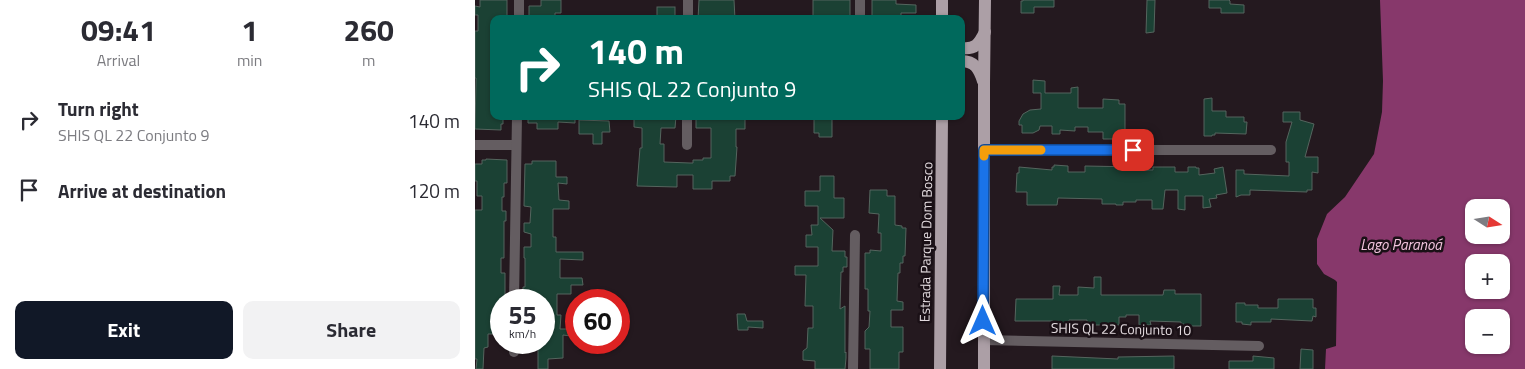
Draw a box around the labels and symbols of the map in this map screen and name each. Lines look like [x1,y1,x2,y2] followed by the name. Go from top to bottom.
[1112,129,1154,171] pin
[914,162,937,322] street label: Estrada Parque Dom Bosco
[1465,199,1510,244] north arrow
[1360,233,1443,256] water label: Lago Paranoá
[565,289,630,354] speed limit sign: 60
[956,294,1008,346] position arrow
[1051,317,1192,340] street label: SHIS QL 22 Conjunto 10

